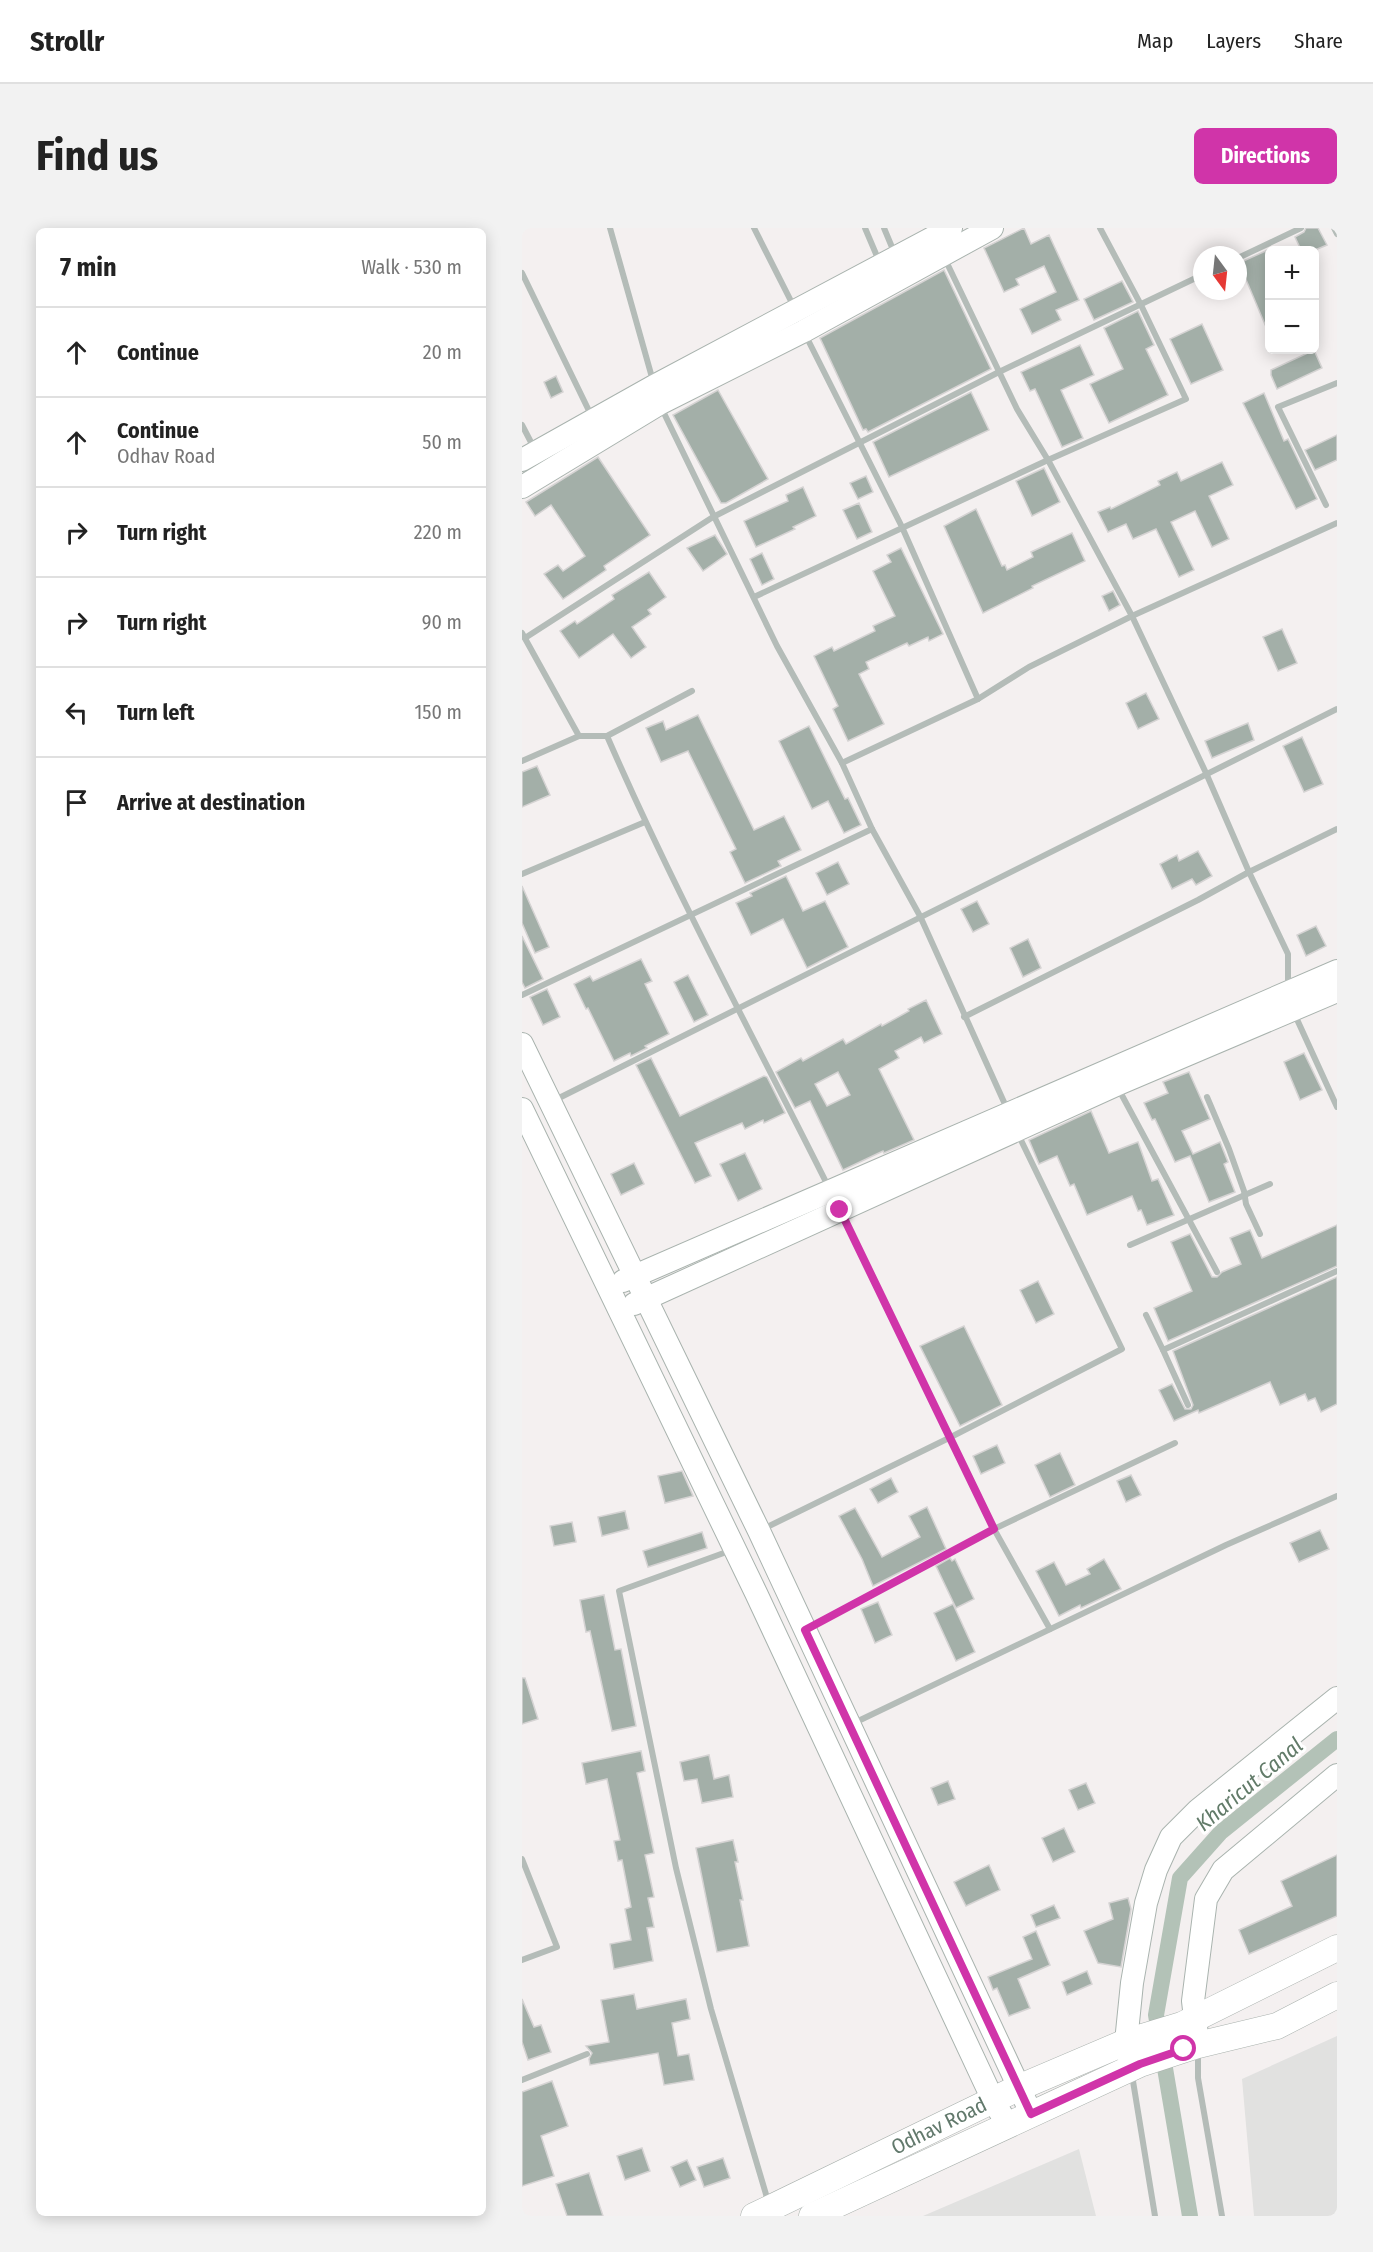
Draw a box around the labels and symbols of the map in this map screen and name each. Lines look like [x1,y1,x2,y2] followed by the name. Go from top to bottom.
[1193,246,1247,300] north arrow
[826,1196,852,1222] route end
[1190,1732,1309,1837] water label: Kharicut Canal
[1170,2035,1196,2061] route start
[887,2092,991,2160] street label: Odhav Road

